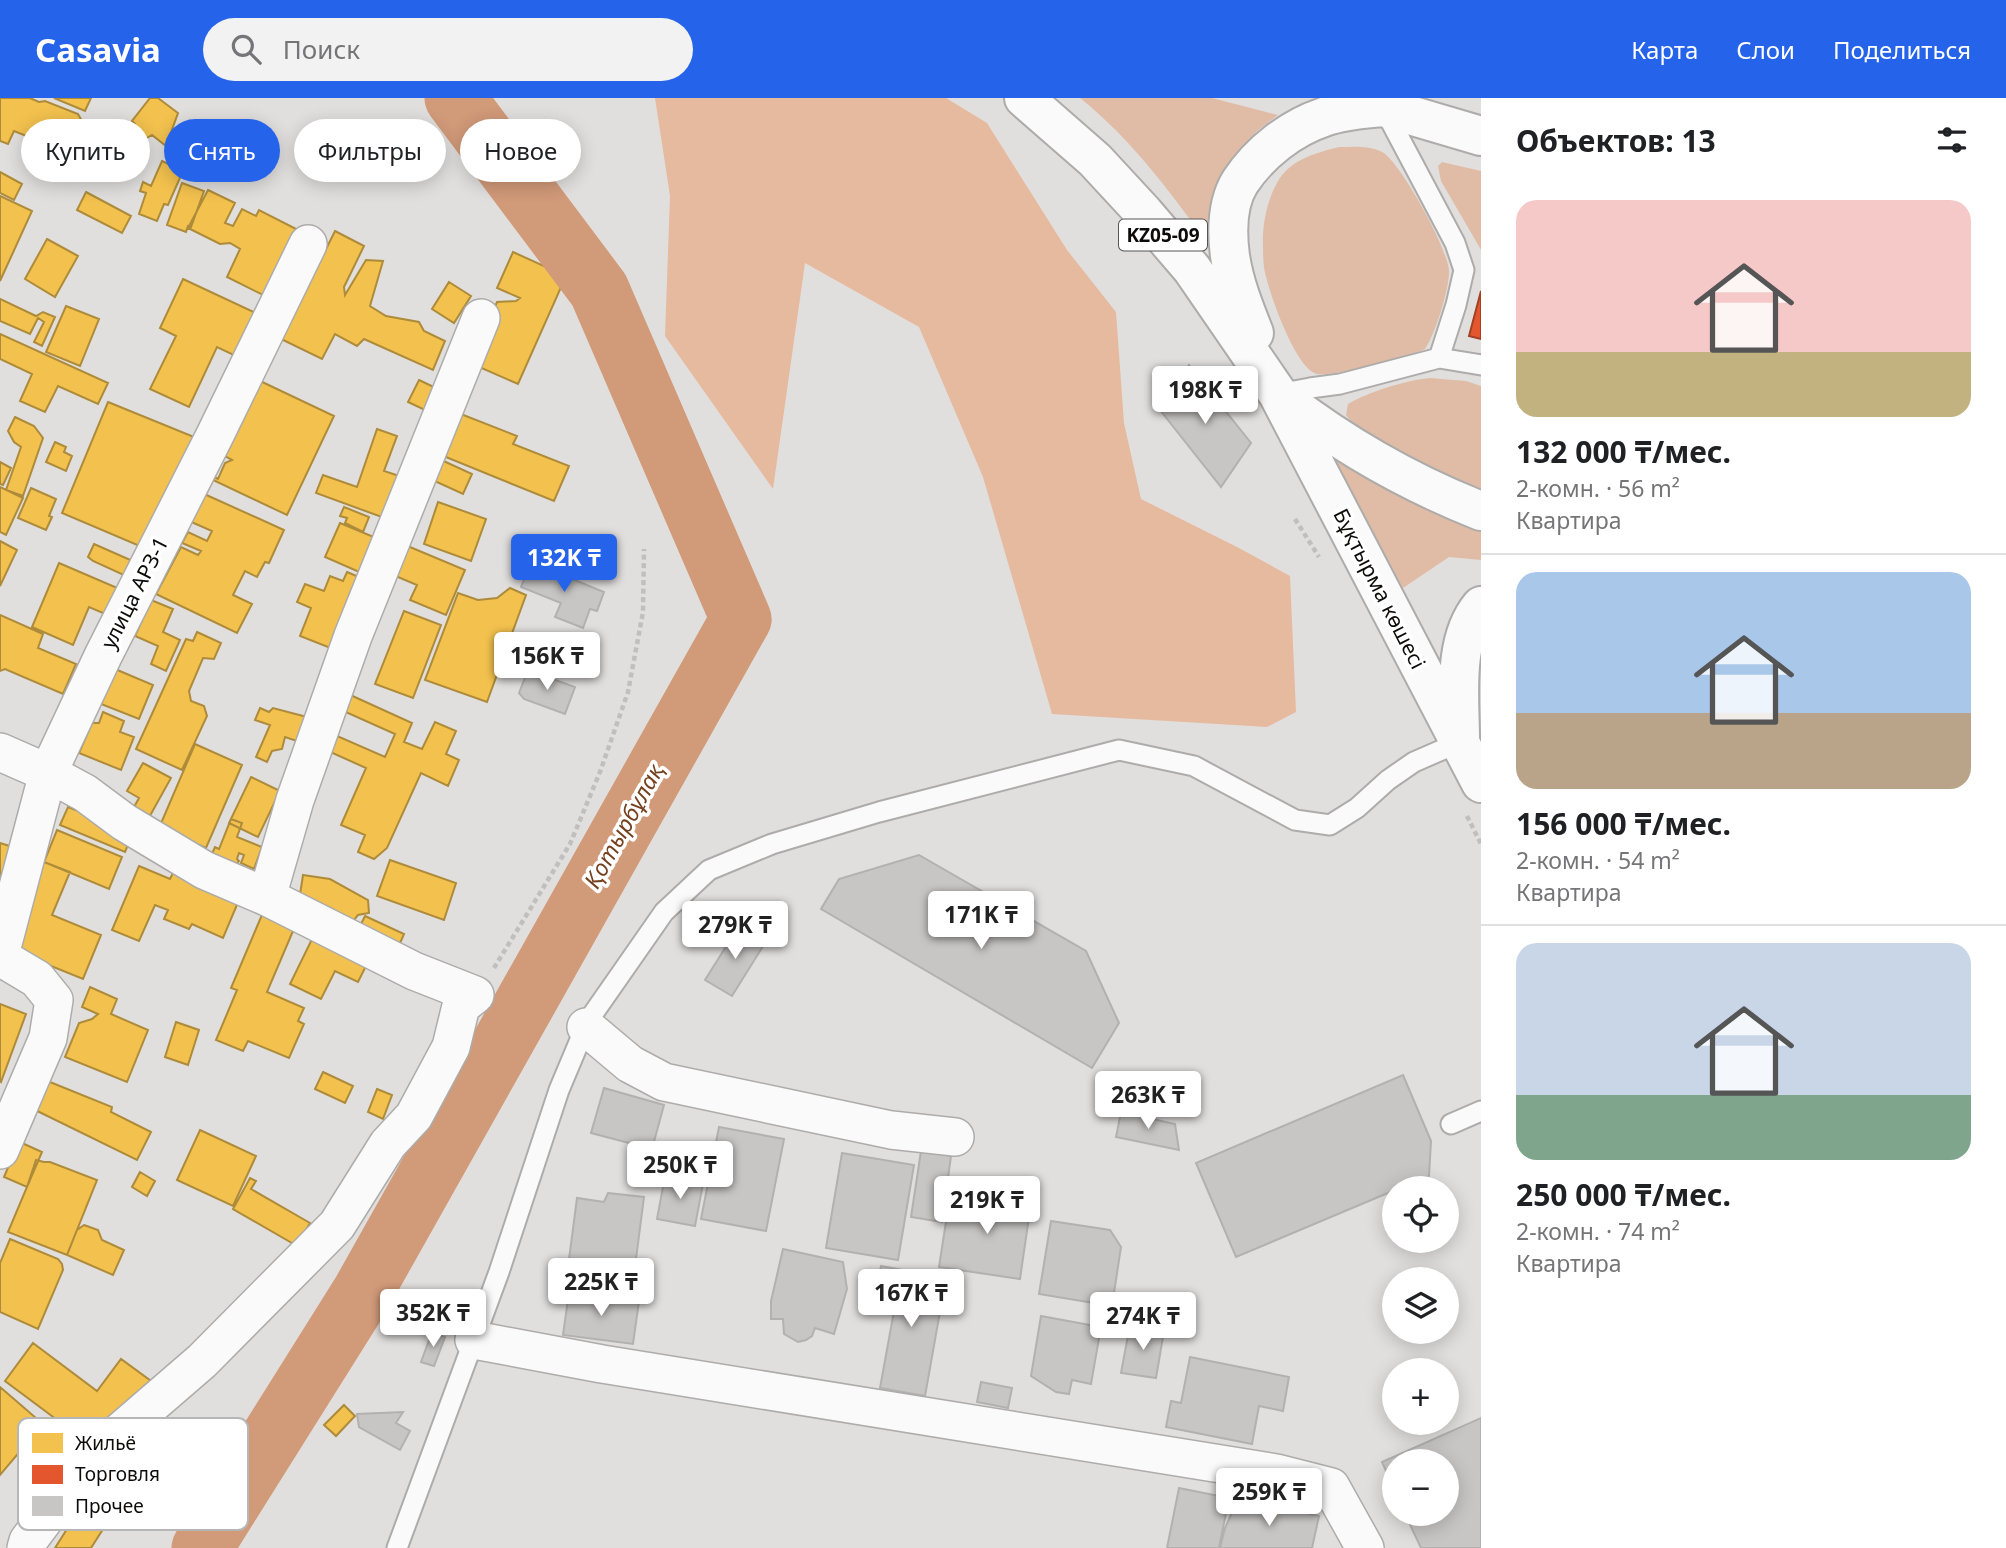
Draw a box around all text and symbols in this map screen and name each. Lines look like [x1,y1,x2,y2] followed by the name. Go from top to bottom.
[203,18,693,81] search box
[35,27,161,72] text: Casavia
[227,30,265,68] icon: search
[283,31,360,67] text: Поиск
[1631,33,1698,66] text: Карта
[1736,33,1795,66] text: Слои
[1833,33,1971,66] text: Поделиться
[21,119,150,182] chip: Купить
[164,119,280,182] chip: Снять
[294,119,446,182] chip: Фильтры
[460,119,581,182] chip: Новое
[1516,120,1716,161] text: Объектов: 13
[1933,121,1971,159] icon: filters
[1119,220,1207,251] road number: KZ05-09
[1681,245,1807,371] icon: home
[1148,366,1262,426] pin: 198K ₸
[1168,373,1242,405] text: 198K ₸
[1516,431,1731,472] text: 132 000 ₸/мес.
[1516,472,1680,504] text: 2-комн. · 56 m²
[1327,504,1432,674] street label: Бұқтырма көшесі
[1516,504,1622,536] text: Квартира
[94,532,174,653] street label: улица АРЗ-1
[507,534,621,594] pin: 132K ₸
[527,541,601,573] text: 132K ₸
[1681,617,1807,743] icon: home
[490,632,604,692] pin: 156K ₸
[510,639,584,671] text: 156K ₸
[576,756,671,894] water label: Қотырбұлақ
[1516,803,1731,844] text: 156 000 ₸/мес.
[1516,844,1680,876] text: 2-комн. · 54 m²
[1516,876,1622,908] text: Квартира
[924,892,1038,951] pin: 171K ₸
[944,898,1018,930] text: 171K ₸
[678,902,792,961] pin: 279K ₸
[698,908,772,940] text: 279K ₸
[1681,988,1807,1114] icon: home
[1091,1072,1205,1131] pin: 263K ₸
[1111,1078,1185,1110] text: 263K ₸
[623,1142,737,1201] pin: 250K ₸
[643,1148,717,1180] text: 250K ₸
[1516,1174,1731,1215] text: 250 000 ₸/мес.
[930,1176,1044,1236] pin: 219K ₸
[1382,1176,1459,1526] map controls
[1382,1176,1459,1253] button: locate
[950,1183,1024,1215] text: 219K ₸
[1516,1215,1680,1247] text: 2-комн. · 74 m²
[1516,1247,1622,1279] text: Квартира
[544,1258,658,1318] pin: 225K ₸
[564,1265,638,1297] text: 225K ₸
[1382,1267,1459,1344] button: layers
[854,1270,968,1329] pin: 167K ₸
[874,1276,948,1308] text: 167K ₸
[376,1290,490,1349] pin: 352K ₸
[1086,1292,1200,1352] pin: 274K ₸
[396,1296,470,1328] text: 352K ₸
[1106,1299,1180,1331] text: 274K ₸
[1382,1358,1459,1435] button: +
[18,1418,248,1530] legend
[75,1430,136,1456] text: Жильё
[1382,1449,1459,1526] button: −
[75,1461,160,1487] text: Торговля
[1212,1468,1326,1528] pin: 259K ₸
[1232,1475,1306,1507] text: 259K ₸
[75,1493,144,1519] text: Прочее

